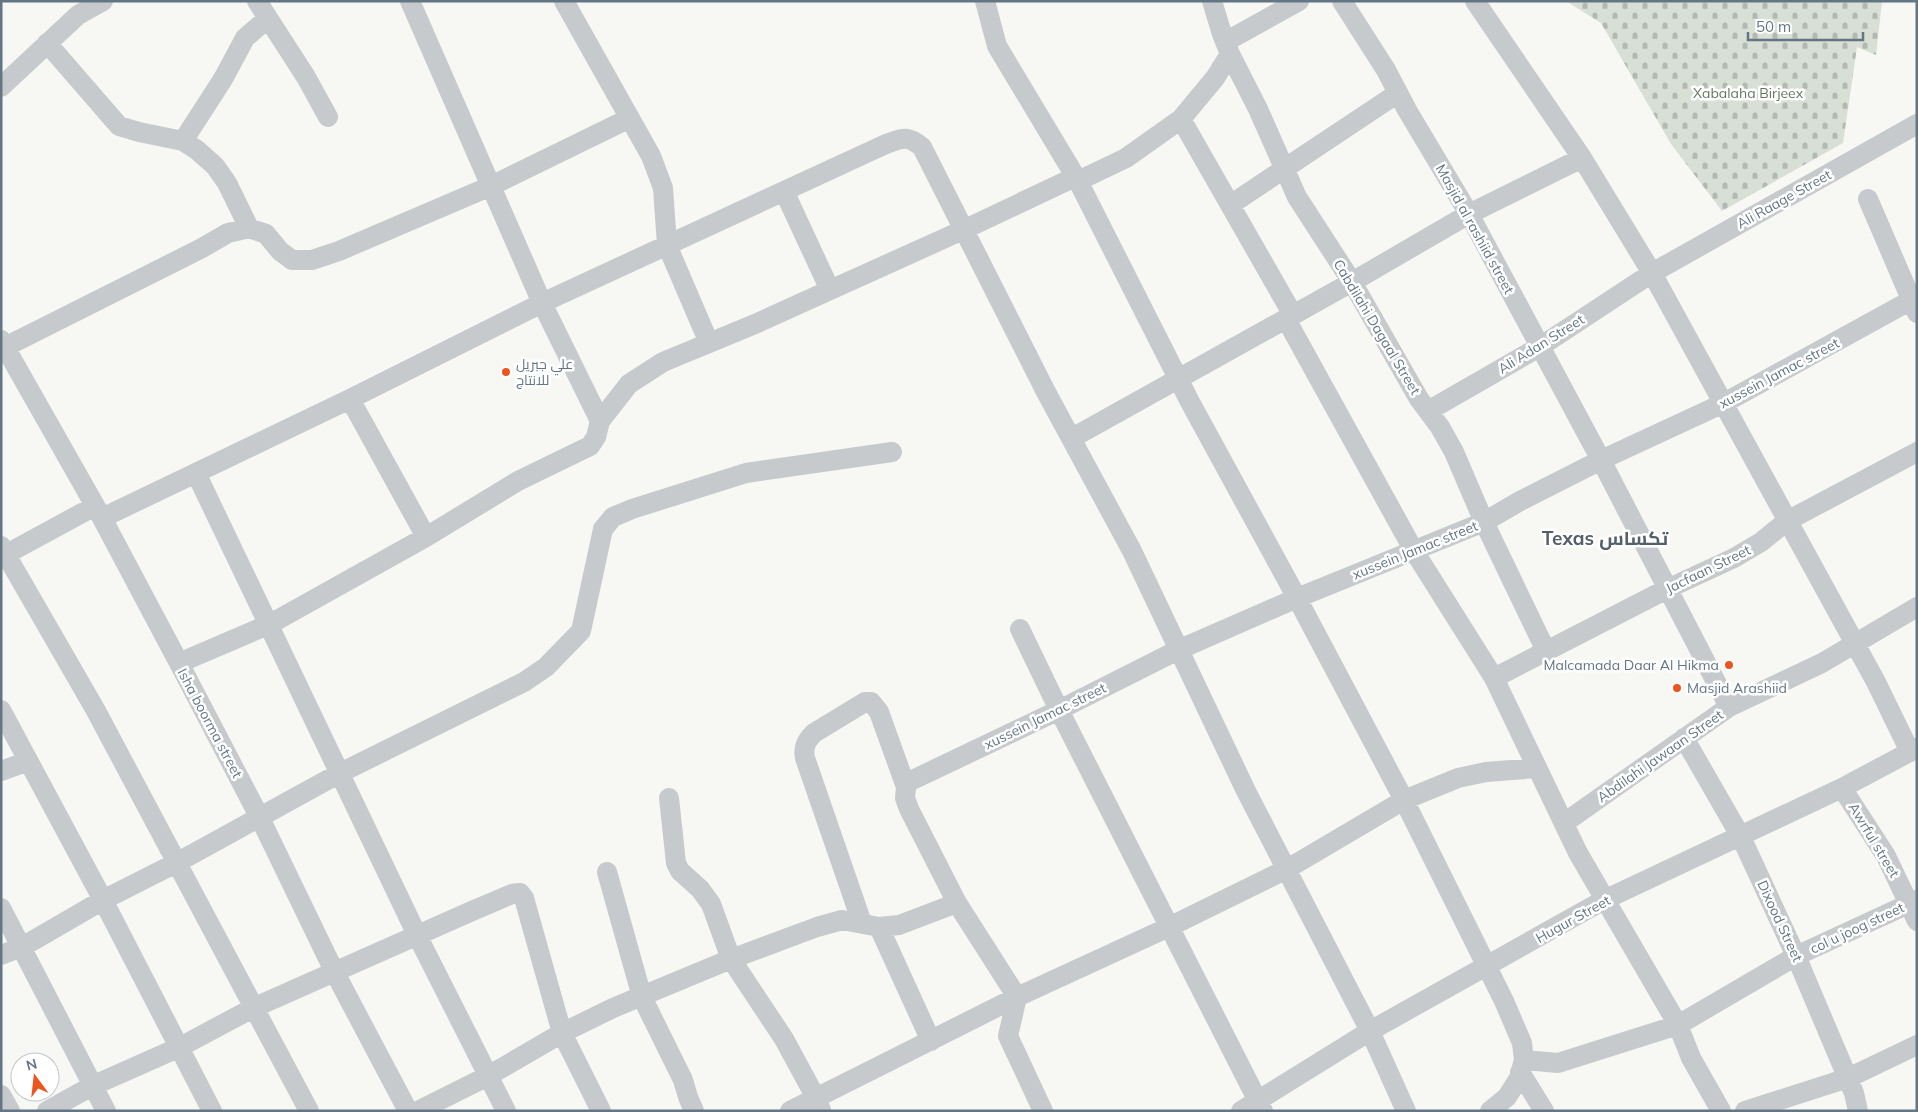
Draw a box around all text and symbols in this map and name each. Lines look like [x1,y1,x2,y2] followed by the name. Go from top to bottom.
[1748,10,1863,42] scale bar
[1756,17,1791,36] text: 50 m
[1693,84,1804,102] park label: Xabalaha Birjeex
[1432,161,1518,297] street label: Masjid al rashiid street
[1734,166,1835,232] street label: Ali Raage Street
[1329,256,1425,398] street label: Cabdilahi Dagaal Street
[1495,310,1587,378] street label: Ali Adan Street
[1716,334,1842,412] street label: xussein Jamac street
[516,355,573,389] place label: علي جبريل للانتاج
[500,366,512,378] marker: علي جبريل للانتاج
[1350,517,1480,583] street label: xussein Jamac street
[1542,526,1669,550] district label: Texas تكساس
[1663,541,1753,597] street label: Jacfaan Street
[1544,656,1719,674] place label: Malcamada Daar Al Hikma
[1723,659,1735,671] marker: Malcamada Daar Al Hikma
[174,665,247,781] street label: Isha boorma street
[981,679,1109,753] street label: xussein Jamac street
[1687,679,1787,697] place label: Masjid Arashiid
[1671,682,1683,694] marker: Masjid Arashiid
[1594,706,1727,806] street label: Abdilahi Jawaan Street
[1845,799,1903,881] street label: Awrful street
[1753,877,1807,965] street label: Dixood Street
[1532,891,1614,947] street label: Hugur Street
[1807,898,1907,958] street label: col u joog street
[10,1052,60,1102] north arrow
[24,1054,39,1075] text: N

